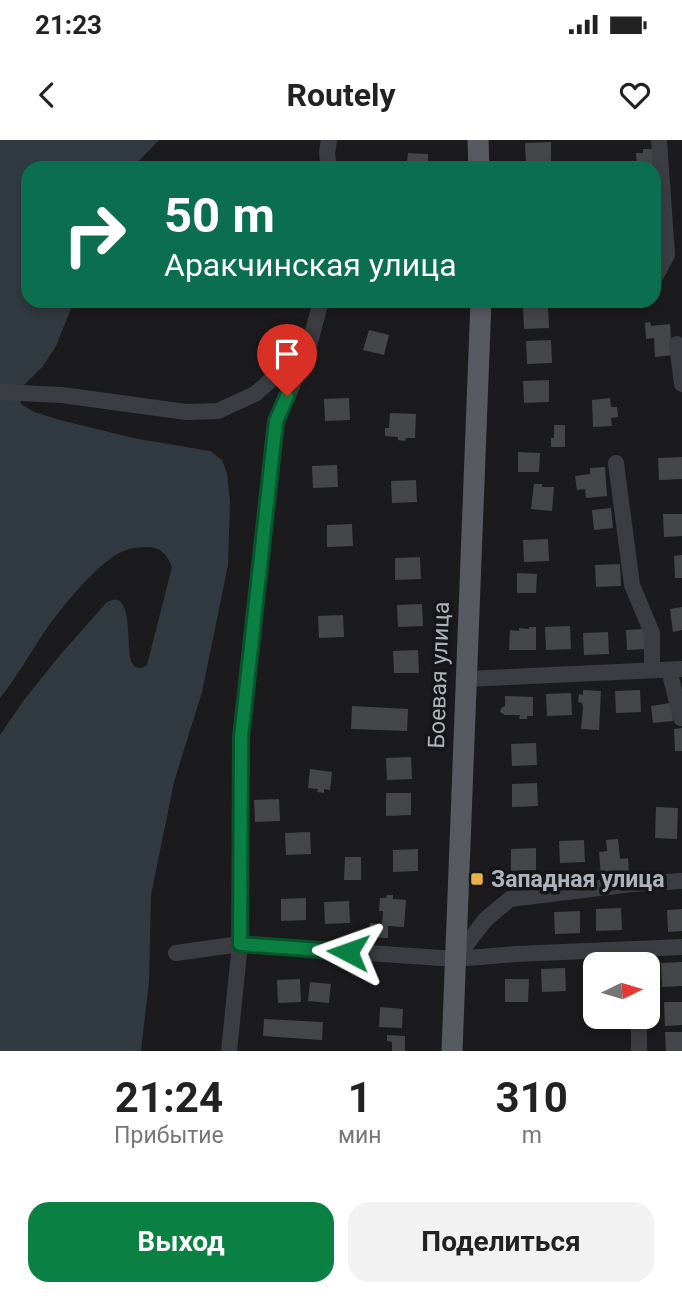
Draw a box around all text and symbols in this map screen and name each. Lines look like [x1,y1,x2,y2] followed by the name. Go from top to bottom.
[35,10,102,40] text: 21:23
[28,76,66,114] icon: back
[286,76,396,114] text: Routely
[616,76,654,114] icon: heart
[164,187,275,244] text: 50 m
[49,189,140,280] icon: right
[164,246,457,284] text: Аракчинская улица
[257,324,317,396] pin
[268,335,306,373] icon: arrive
[423,601,455,749] street label: Боевая улица
[491,866,665,893] place label: Западная улица
[469,871,485,887] marker: Западная улица
[311,915,385,989] position arrow
[583,952,660,1029] north arrow
[583,952,660,1029] map controls
[115,1073,223,1122] text: 21:24
[348,1073,372,1122] text: 1
[496,1073,568,1122] text: 310
[114,1122,224,1149] text: Прибытие
[338,1122,382,1149] text: мин
[522,1122,542,1149] text: m
[28,1202,334,1282] button: Выход
[348,1202,654,1282] button: Поделиться

